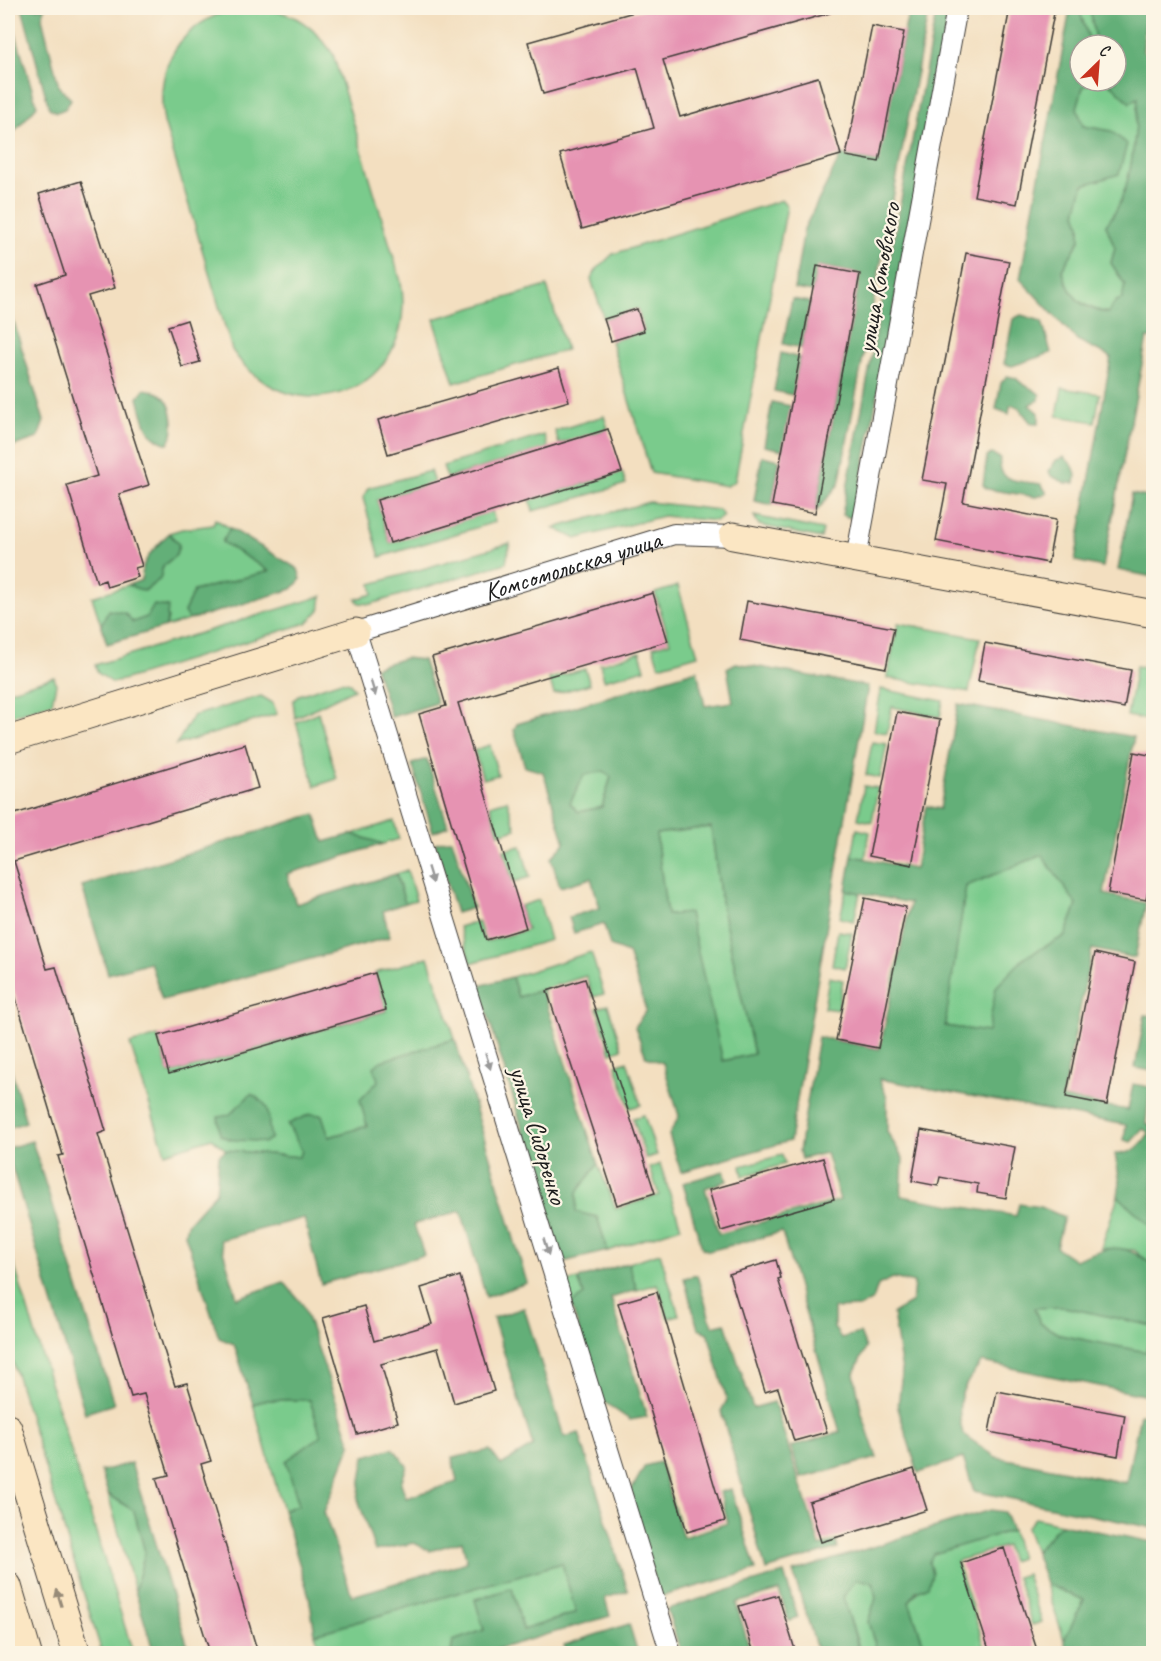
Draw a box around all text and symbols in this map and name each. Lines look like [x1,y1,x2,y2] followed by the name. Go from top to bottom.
[1068,33,1128,93] north arrow
[1096,40,1114,62] text: С
[849,198,908,358] street label: улица Котовского
[480,523,667,609] street label: Комсомольская улица
[369,679,378,697] one-way arrow
[426,866,436,884] one-way arrow
[484,1052,493,1070] one-way arrow
[501,1060,576,1210] street label: улица Сидоренко
[541,1238,551,1256] one-way arrow
[54,1589,63,1607] one-way arrow

